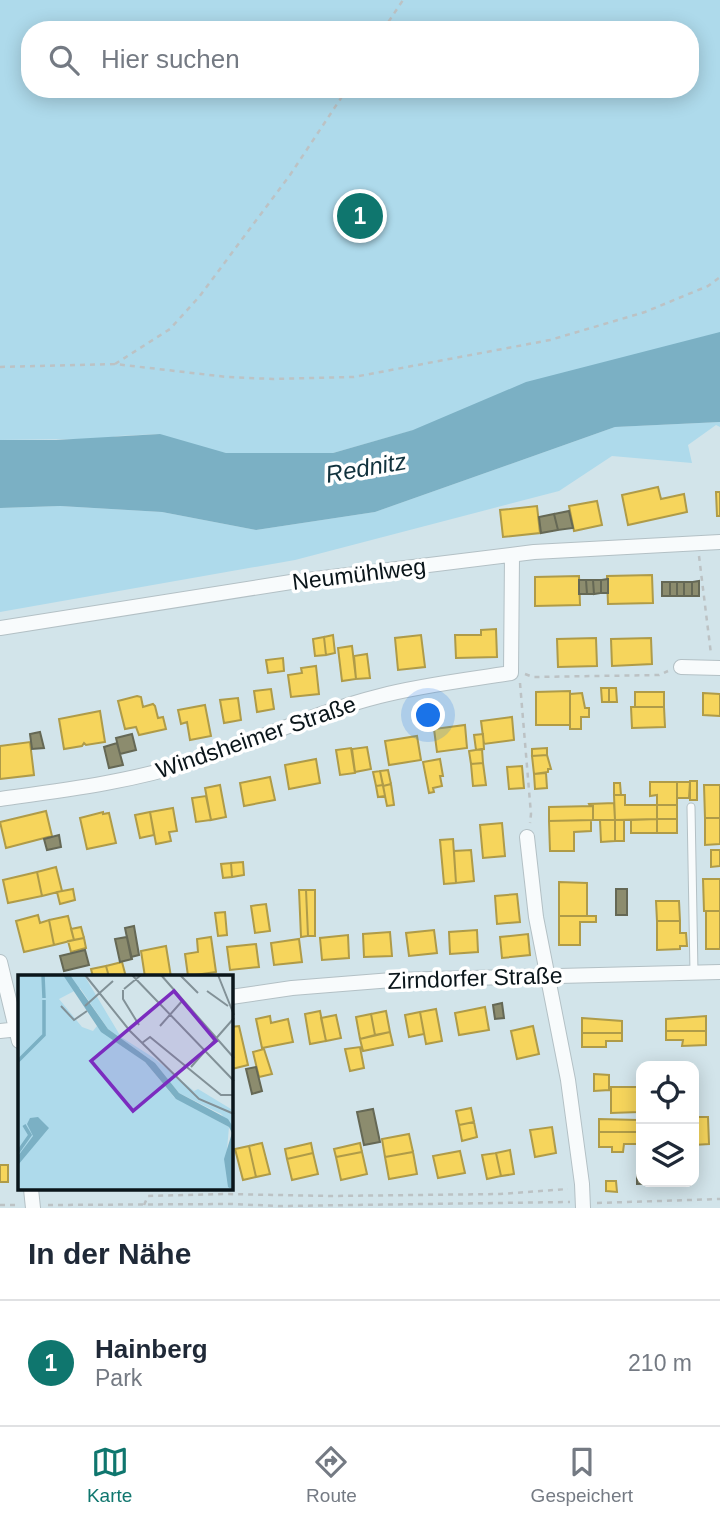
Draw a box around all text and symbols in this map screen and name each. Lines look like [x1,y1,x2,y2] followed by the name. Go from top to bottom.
[21,21,699,98] search box
[45,41,83,79] icon: search
[101,44,240,74] text: Hier suchen
[337,190,383,242] pin: 1
[323,447,408,488] water label: Rednitz
[291,553,427,595] street label: Neumühlweg
[153,691,359,783] street label: Windsheimer Straße
[411,698,445,732] your location
[387,962,563,994] street label: Zirndorfer Straße
[18,975,233,1190] inset map
[636,1061,699,1187] map controls
[636,1061,699,1124] button: locate
[636,1124,699,1187] button: layers
[28,1237,191,1270] text: In der Nähe
[95,1334,208,1364] text: Hainberg
[45,1350,57,1376] text: 1
[628,1350,692,1376] text: 210 m
[95,1365,142,1391] text: Park
[87,1443,132,1507] tab: Karte
[306,1443,357,1507] tab: Route
[531,1443,633,1507] tab: Gespeichert

